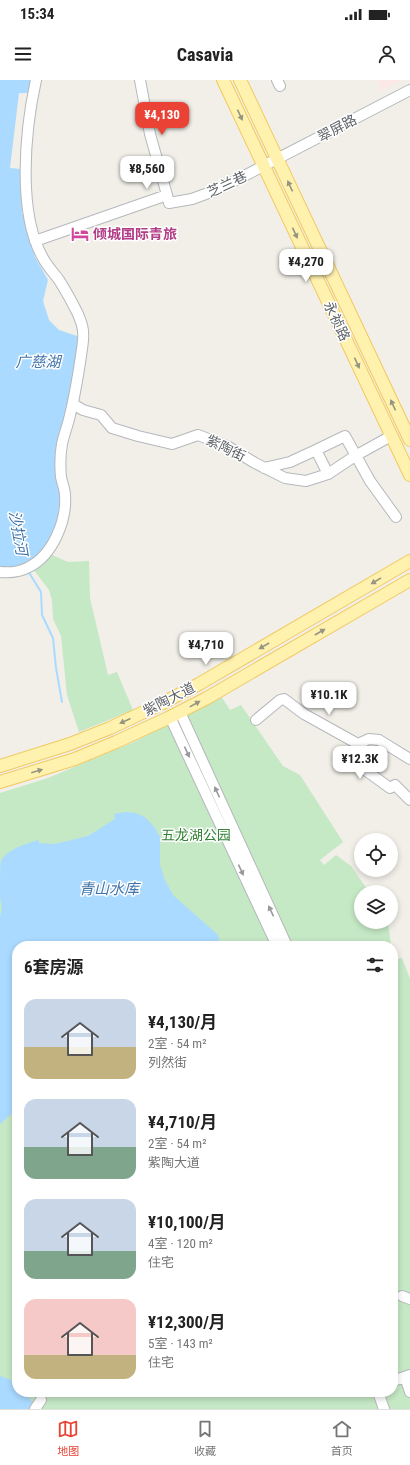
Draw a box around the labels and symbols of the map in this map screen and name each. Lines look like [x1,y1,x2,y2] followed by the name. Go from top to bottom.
[129,102,195,136] pin: ¥4,130
[237,110,243,121] one-way arrow
[315,111,359,145] street label: 翠屏路
[114,156,180,190] pin: ¥8,560
[205,168,249,200] street label: 芝兰巷
[287,180,293,192] one-way arrow
[70,224,90,244] hotel icon: 倾城国际青旅
[93,226,177,242] place label: 倾城国际青旅
[292,227,298,238] one-way arrow
[273,249,339,283] pin: ¥4,270
[321,299,353,343] street label: 永祯路
[15,353,62,371] water label: 广慈湖
[354,357,360,369] one-way arrow
[390,399,396,410] one-way arrow
[204,432,248,464] street label: 紫陶街
[5,509,31,560] water label: 沙拉河
[370,578,382,585] one-way arrow
[314,629,326,635] one-way arrow
[173,632,239,666] pin: ¥4,710
[258,643,270,650] one-way arrow
[140,679,198,719] street label: 紫陶大道
[296,682,362,716] pin: ¥10.1K
[189,700,201,707] one-way arrow
[119,718,130,724] one-way arrow
[327,746,393,780] pin: ¥12.3K
[184,747,190,758] one-way arrow
[32,768,44,774] one-way arrow
[213,786,219,798] one-way arrow
[161,827,231,843] park label: 五龙湖公园
[239,865,245,877] one-way arrow
[79,880,142,898] water label: 青山水库
[268,905,274,916] one-way arrow

